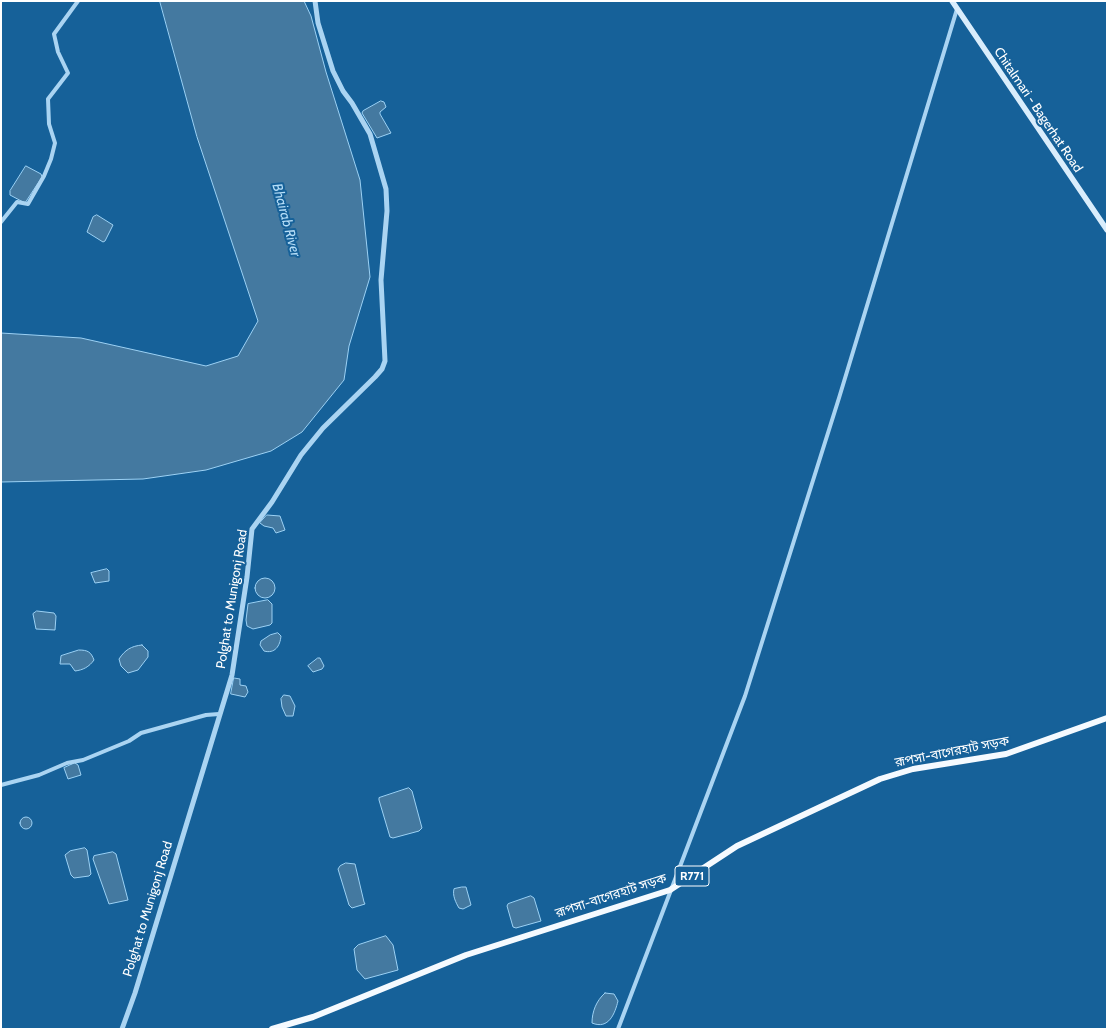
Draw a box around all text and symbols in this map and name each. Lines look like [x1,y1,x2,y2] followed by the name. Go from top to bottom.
[990,45,1086,175] street label: Chitalmari - Bagerhat Road
[268,182,304,258] water label: Bhairab River
[213,528,251,670] street label: Polghat to Munigonj Road
[894,733,1010,771] street label: রূপসা-বাগেরহাট সড়ক
[120,839,176,979] street label: Polghat to Munigonj Road
[675,866,709,886] road number: R771
[553,871,669,921] street label: রূপসা-বাগেরহাট সড়ক

